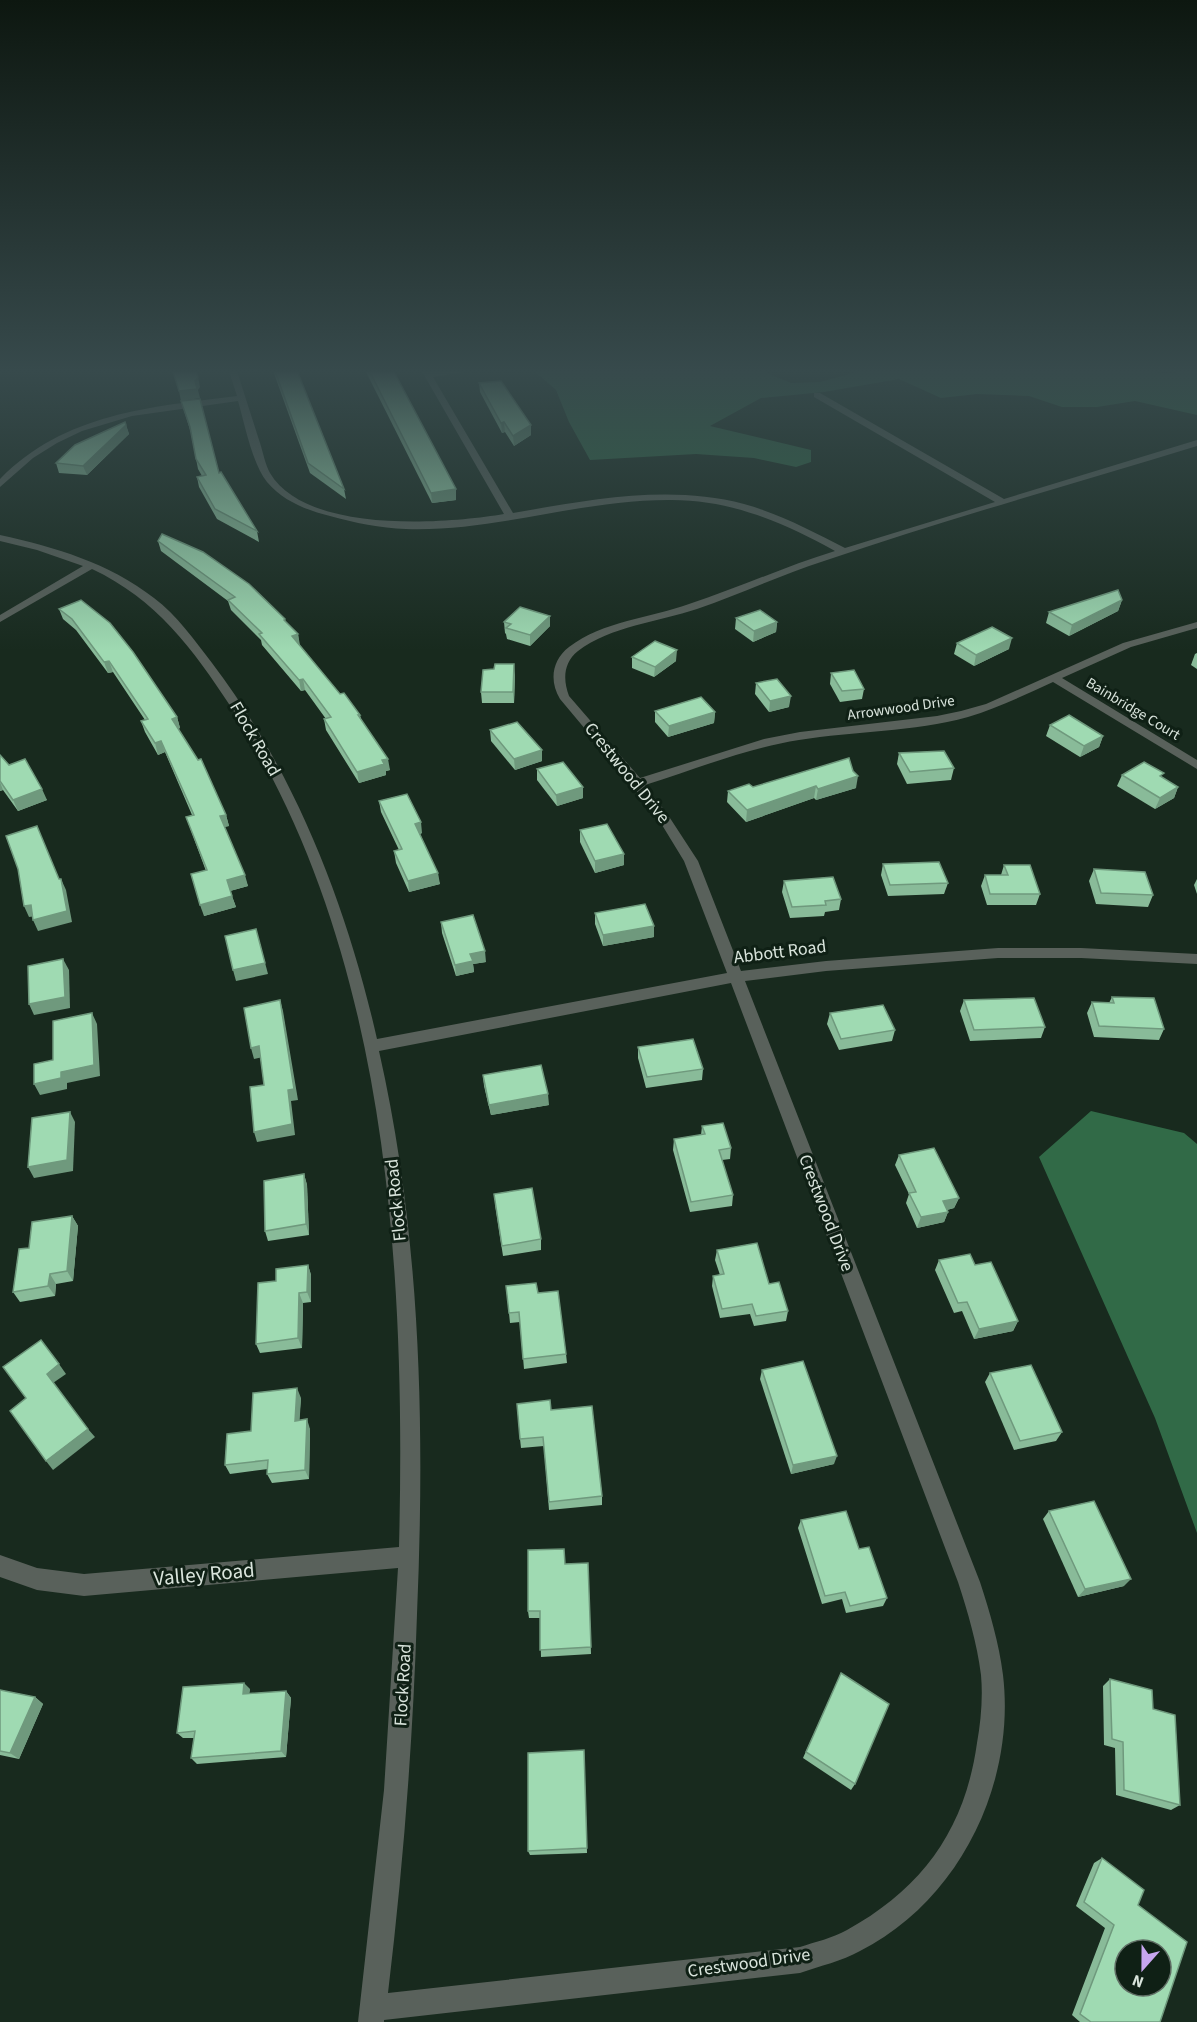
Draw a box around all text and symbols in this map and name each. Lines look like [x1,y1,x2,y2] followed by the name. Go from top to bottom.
[1082,673,1184,745] street label: Bainbridge Court
[846,690,956,726] street label: Arrowwood Drive
[224,697,286,781] street label: Flock Road
[578,717,676,829] street label: Crestwood Drive
[732,934,828,970] street label: Abbott Road
[792,1151,860,1275] street label: Crestwood Drive
[379,1158,413,1242] street label: Flock Road
[152,1555,256,1593] street label: Valley Road
[388,1643,418,1727] street label: Flock Road
[1113,1938,1173,1998] north arrow
[686,1942,812,1984] street label: Crestwood Drive
[1129,1969,1147,1993] text: N

